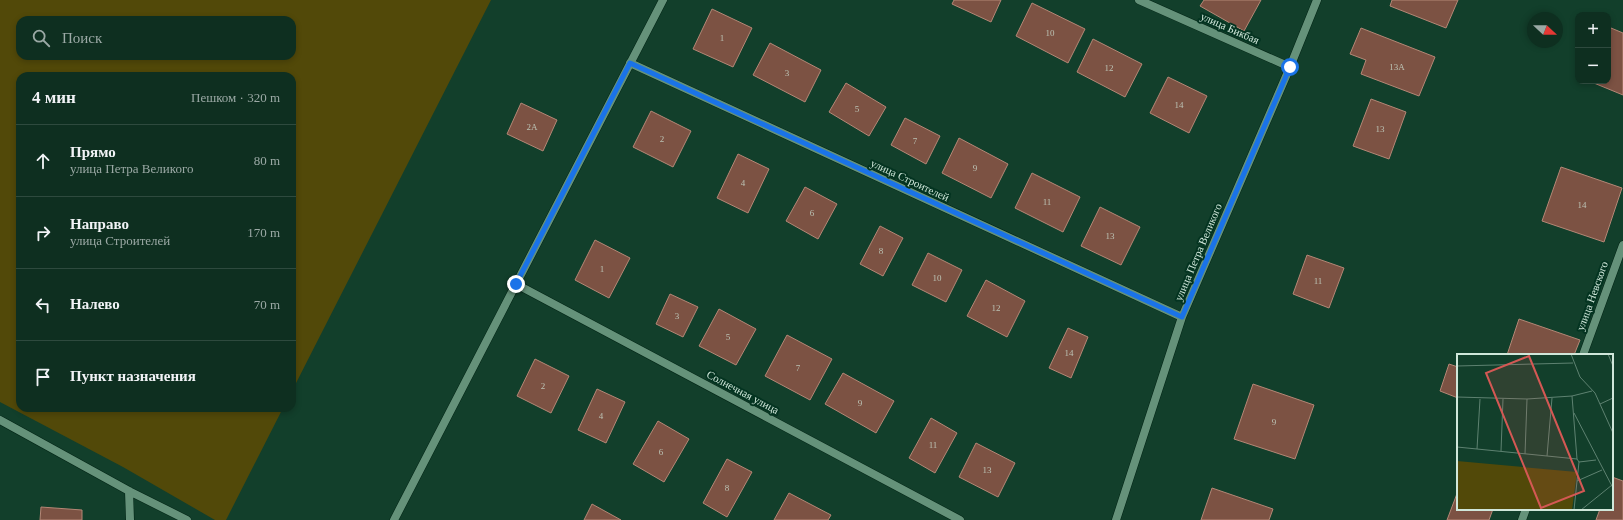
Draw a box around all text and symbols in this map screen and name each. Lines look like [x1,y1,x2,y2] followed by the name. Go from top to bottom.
[1199,10,1261,46] street label: улица Бикбая
[1527,12,1563,48] north arrow
[1575,12,1611,84] map controls
[1575,12,1611,48] button: +
[16,16,296,60] search box
[30,27,52,49] icon: search
[1046,28,1055,38] house number: 10
[62,30,102,46] text: Поиск
[720,33,724,43] house number: 1
[1575,48,1611,84] button: −
[1281,58,1299,76] route start
[1389,62,1405,72] house number: 13А
[1105,63,1114,73] house number: 12
[785,68,790,78] house number: 3
[32,88,76,107] text: 4 мин
[191,90,280,105] text: Пешком · 320 m
[1175,100,1184,110] house number: 14
[855,104,860,114] house number: 5
[527,122,538,132] house number: 2А
[1376,124,1385,134] house number: 13
[660,134,664,144] house number: 2
[913,136,918,146] house number: 7
[70,144,116,160] text: Прямо
[32,150,54,172] icon: ahead
[254,153,280,168] text: 80 m
[869,157,951,203] street label: улица Строителей
[70,161,193,176] text: улица Петра Великого
[973,163,978,173] house number: 9
[741,178,746,188] house number: 4
[1043,197,1051,207] house number: 11
[1578,200,1587,210] house number: 14
[1172,201,1224,302] street label: улица Петра Великого
[810,208,815,218] house number: 6
[70,216,129,232] text: Направо
[32,222,54,244] icon: right
[247,225,280,240] text: 170 m
[1106,231,1115,241] house number: 13
[70,233,170,248] text: улица Строителей
[879,246,884,256] house number: 8
[1574,259,1610,332] street label: улица Невского
[600,264,604,274] house number: 1
[933,273,942,283] house number: 10
[507,275,525,293] route end
[1314,276,1322,286] house number: 11
[32,294,54,316] icon: left
[70,296,120,312] text: Налево
[254,297,280,312] text: 70 m
[992,303,1001,313] house number: 12
[675,311,680,321] house number: 3
[726,332,731,342] house number: 5
[1065,348,1074,358] house number: 14
[1457,354,1613,510] inset map
[796,363,801,373] house number: 7
[32,366,54,388] icon: arrive
[70,368,196,384] text: Пункт назначения
[705,368,781,416] street label: Солнечная улица
[541,381,545,391] house number: 2
[858,398,863,408] house number: 9
[599,411,604,421] house number: 4
[1272,417,1277,427] house number: 9
[929,440,937,450] house number: 11
[659,447,664,457] house number: 6
[983,465,992,475] house number: 13
[725,483,730,493] house number: 8

